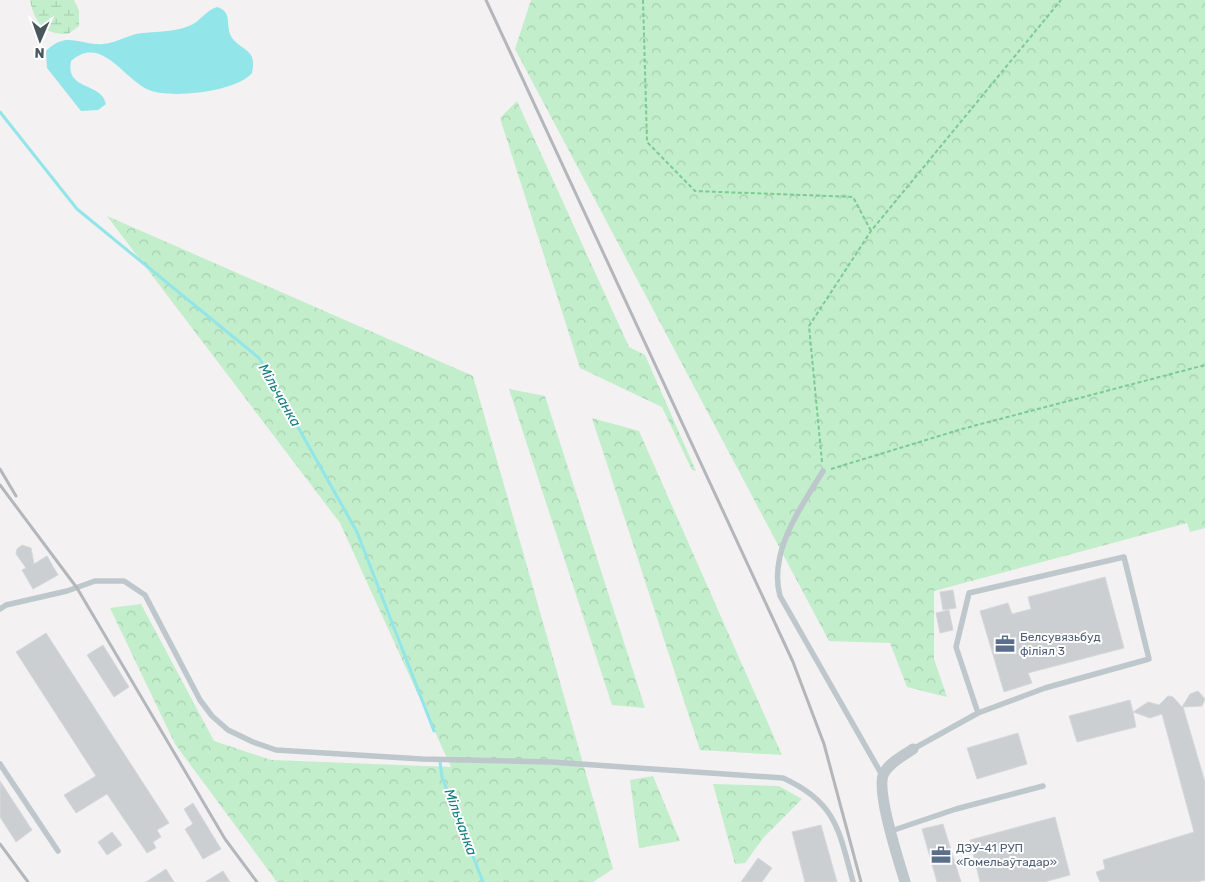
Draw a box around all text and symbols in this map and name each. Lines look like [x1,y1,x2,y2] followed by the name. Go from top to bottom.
[15,15,65,65] north arrow
[34,44,45,61] text: N
[255,361,304,430] water label: Мільчанка
[1020,630,1101,658] place label: Белсувязьбуд філіял 3
[994,633,1016,655] office icon: Белсувязьбуд філіял 3
[441,786,480,858] water label: Мільчанка
[956,841,1057,869] place label: ДЭУ-41 РУП «Гомельаўтадар»
[930,844,952,866] office icon: ДЭУ-41 РУП «Гомельаўтадар»

